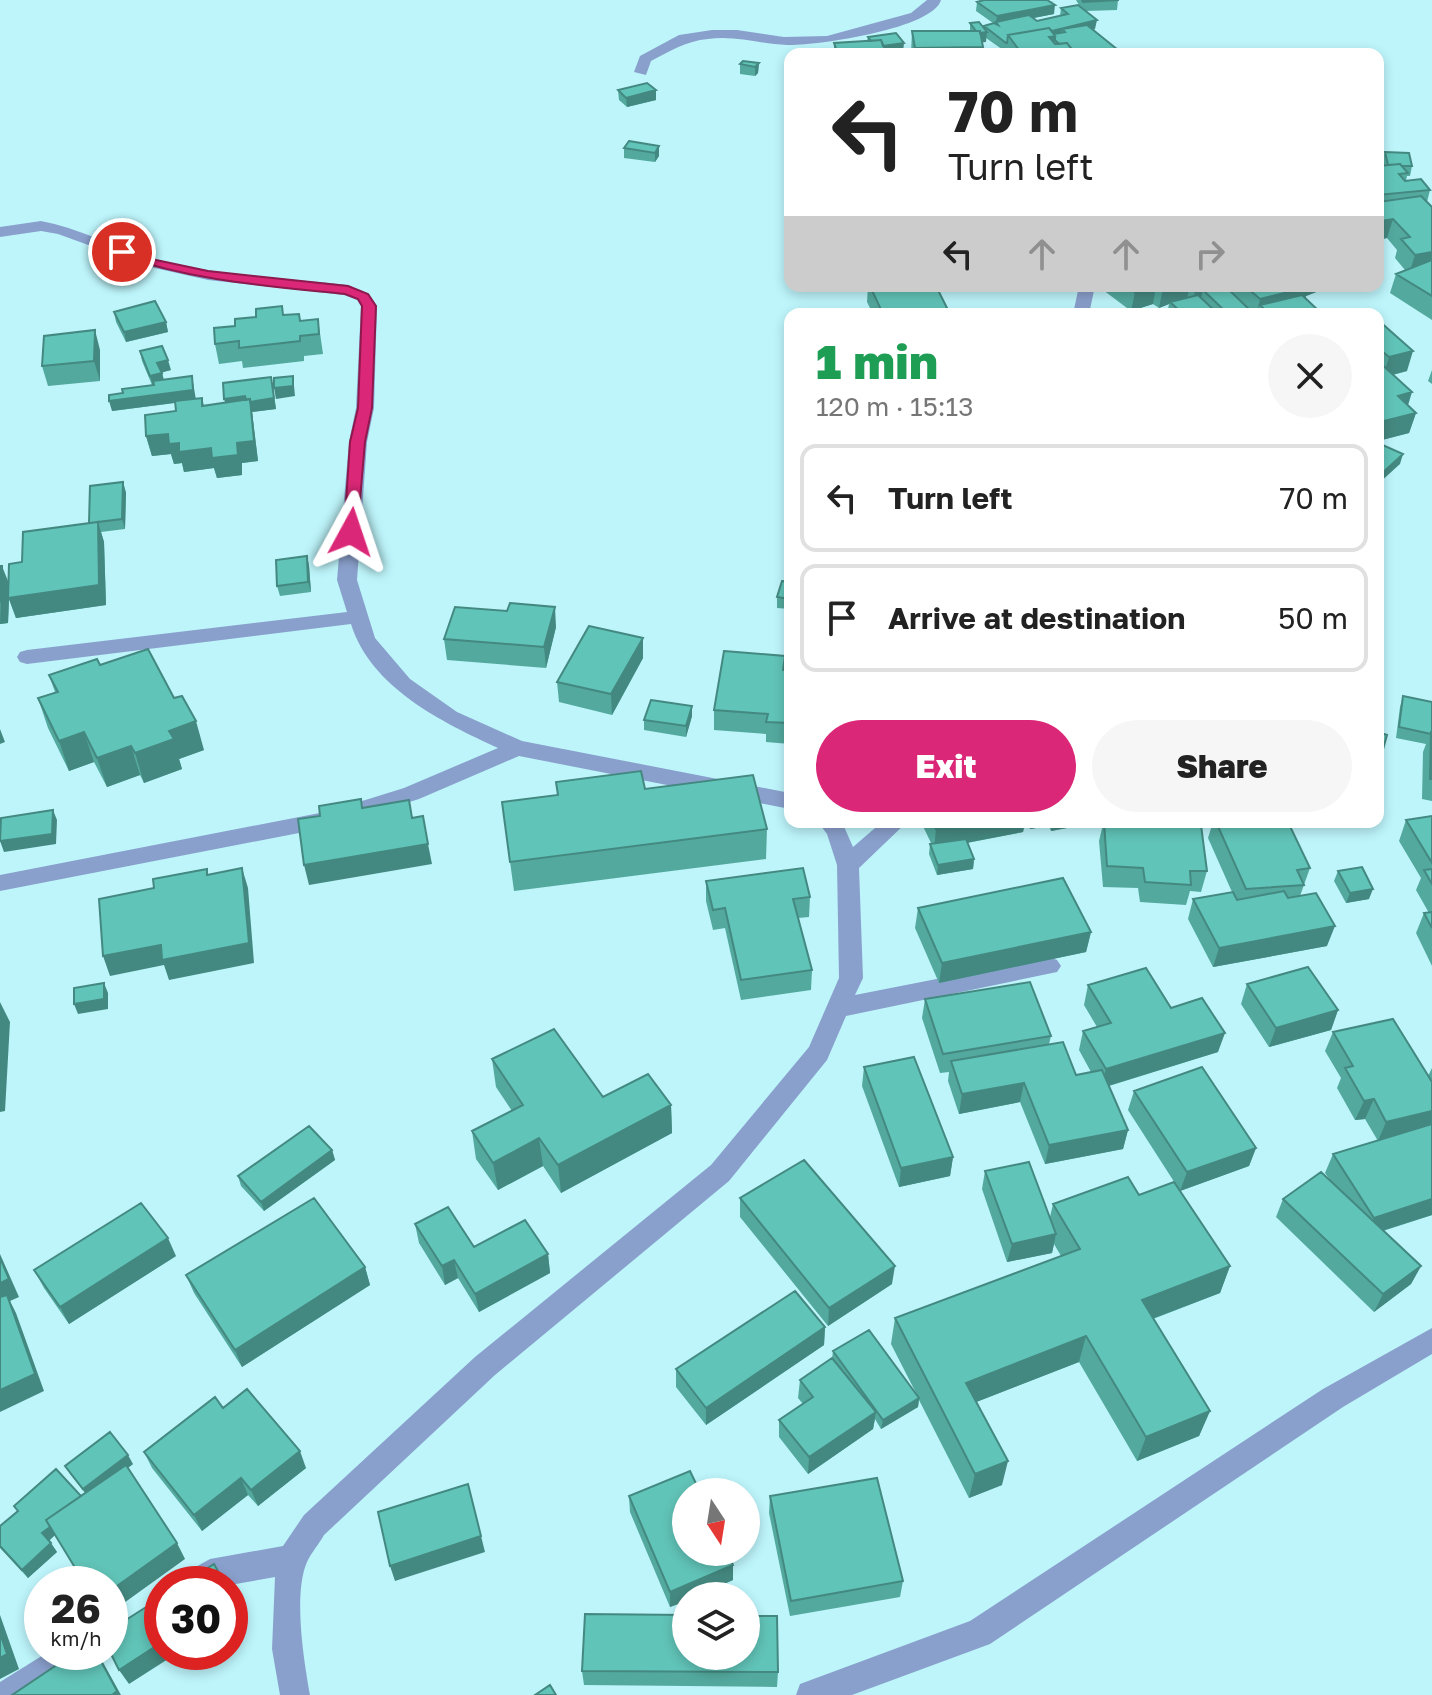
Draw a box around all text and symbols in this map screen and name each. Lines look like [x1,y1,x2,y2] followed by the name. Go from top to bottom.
[948,77,1078,144] text: 70 m
[816,80,920,184] icon: left
[948,145,1094,188] text: Turn left
[88,218,156,286] pin
[100,230,144,274] icon: arrive
[936,232,980,276] icon: left
[1020,232,1064,276] icon: ahead
[1104,232,1148,276] icon: ahead
[1188,232,1232,276] icon: right
[816,332,938,390] text: 1 min
[1268,334,1352,418] button: close
[816,391,973,422] text: 120 m · 15:13
[820,476,864,520] icon: left
[888,480,1013,516] text: Turn left
[1279,480,1348,516] text: 70 m
[309,490,393,574] position arrow
[820,596,864,640] icon: arrive
[888,600,1185,636] text: Arrive at destination
[1278,600,1348,636] text: 50 m
[816,720,1076,812] button: Exit
[1092,720,1352,812] button: Share
[672,1478,760,1566] north arrow
[672,1478,760,1670] map controls
[144,1566,248,1670] speed limit sign: 30
[672,1582,760,1670] button: layers
[51,1584,101,1632] text: 26
[51,1626,101,1650] text: km/h

